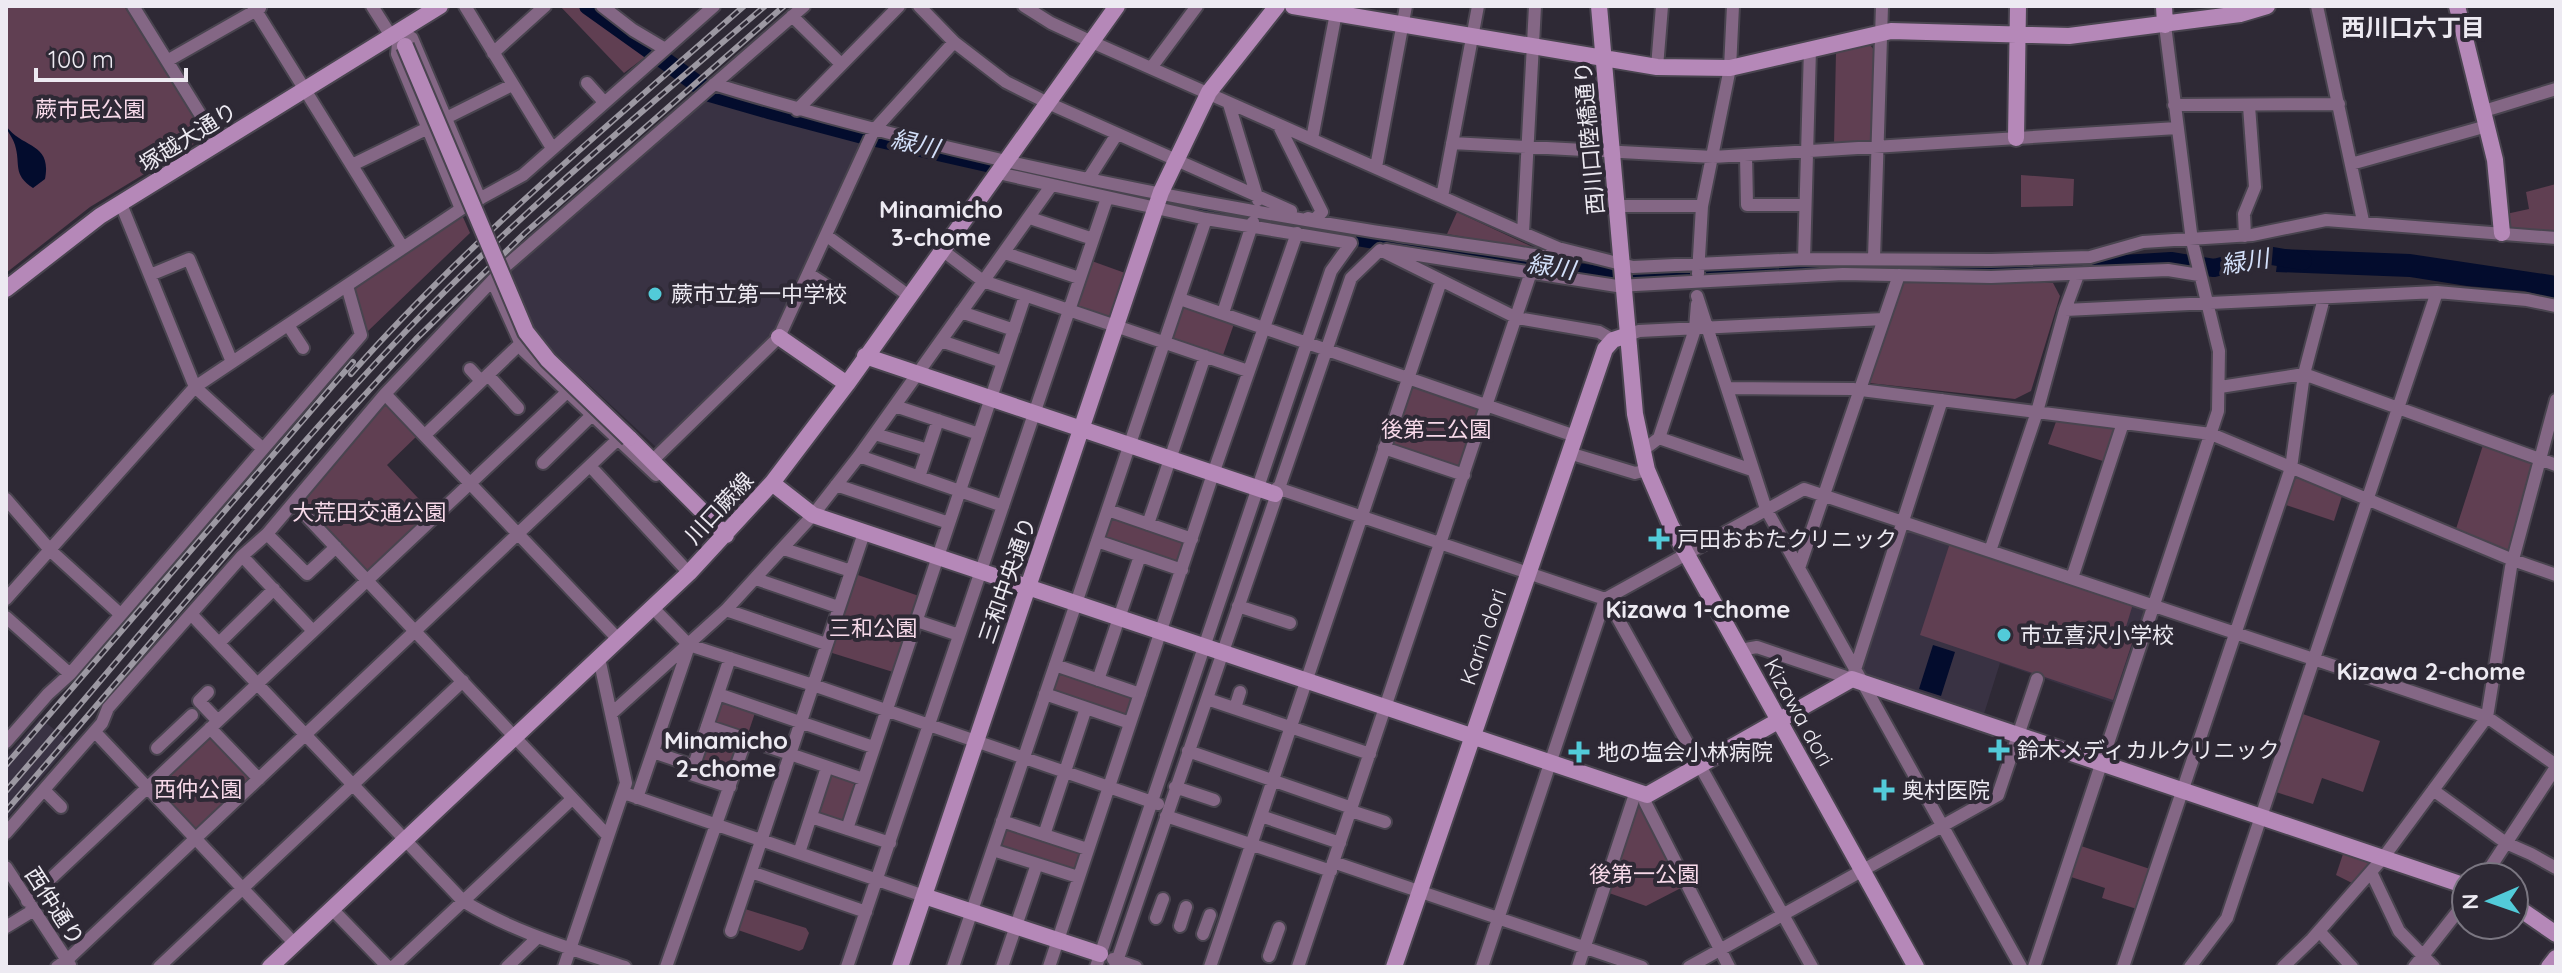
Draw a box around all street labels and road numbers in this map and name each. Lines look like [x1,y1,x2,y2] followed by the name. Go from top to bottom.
[1568,60,1610,216] street label: 西川口陸橋通り
[134,96,242,178] street label: 塚越大通り
[679,466,759,550] street label: 川口蕨線
[972,513,1042,647] street label: 三和中央通り
[1454,585,1512,689] street label: Karin dori
[1758,653,1840,771] street label: Kizawa dori
[19,861,91,951] street label: 西仲通り

